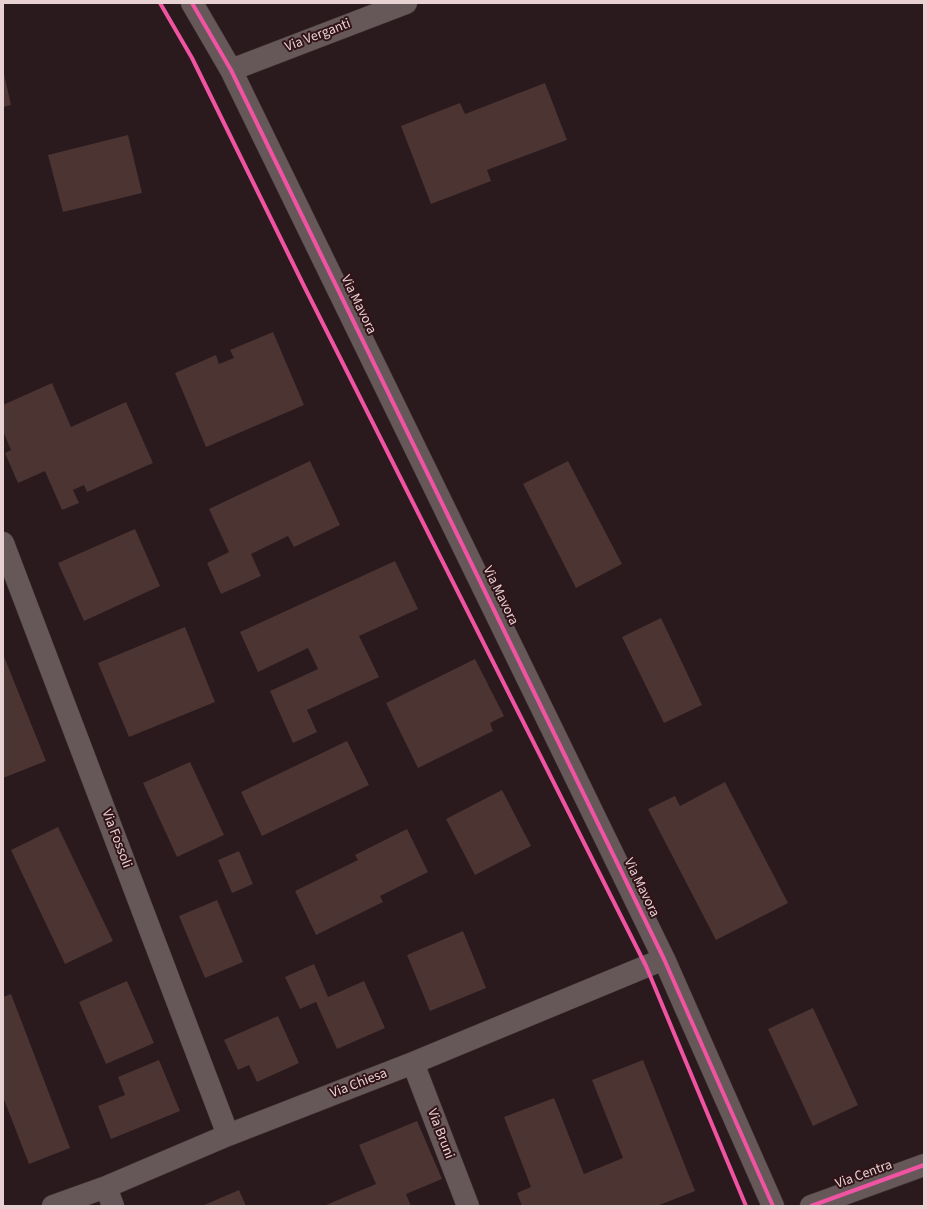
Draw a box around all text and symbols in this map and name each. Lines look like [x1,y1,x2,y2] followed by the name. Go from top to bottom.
[283,16,353,56] street label: Via Verganti
[337,273,379,337] street label: Via Mavora
[479,564,521,628] street label: Via Mavora
[97,807,135,871] street label: Via Fossoli
[620,856,662,920] street label: Via Mavora
[328,1066,390,1102] street label: Via Chiesa
[423,1107,457,1161] street label: Via Bruni
[833,1157,895,1193] street label: Via Centra

